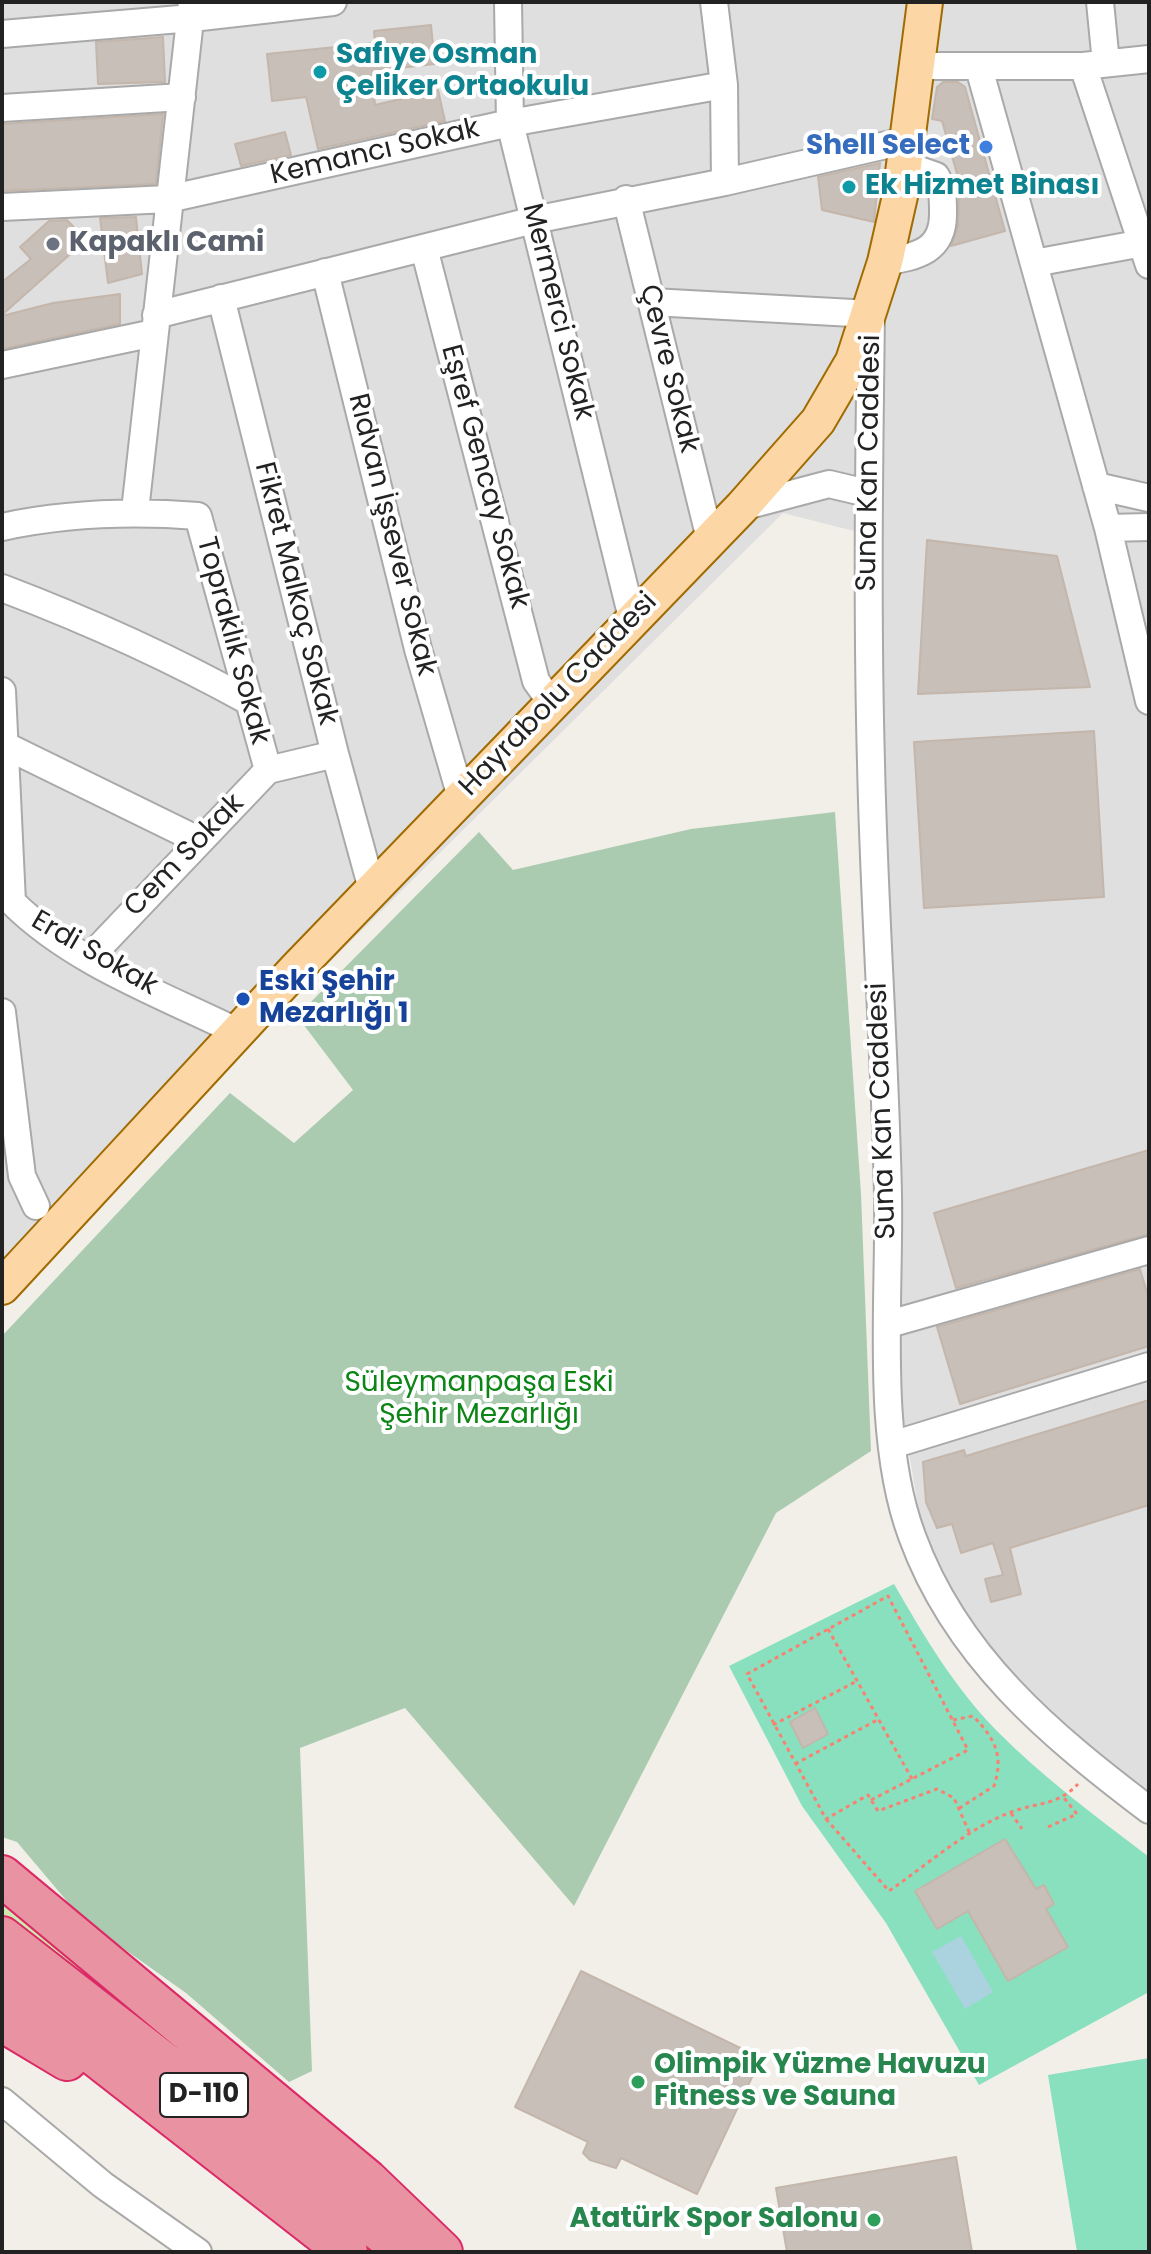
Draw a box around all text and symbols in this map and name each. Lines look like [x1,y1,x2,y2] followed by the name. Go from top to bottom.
[336,39,589,105] place label: Safıye Osman Çeliker Ortaokulu
[311,63,329,81] marker: Safıye Osman Çeliker Ortaokulu
[267,113,483,193] street label: Kemancı Sokak
[806,130,970,164] place label: Shell Select
[977,138,995,156] marker: Shell Select
[865,170,1099,204] place label: Ek Hizmet Binası
[840,178,858,196] marker: Ek Hizmet Binası
[514,200,600,424] street label: Mermerci Sokak
[69,227,264,261] place label: Kapaklı Cami
[44,235,62,253] marker: Kapaklı Cami
[631,281,705,457] street label: Çevre Sokak
[851,334,889,592] street label: Suna Kan Caddesi
[433,341,535,613] street label: Eşref Gencay Sokak
[340,391,442,679] street label: Rıdvan İşsever Sokak
[246,459,344,729] street label: Fikret Malkoç Sokak
[188,533,276,749] street label: Topraklık Sokak
[453,586,665,804] street label: Hayrabolu Caddesi
[118,788,252,924] street label: Cem Sokak
[25,904,163,1004] street label: Erdi Sokak
[259,966,409,1032] place label: Eski Şehir Mezarlığı 1
[862,982,904,1240] street label: Suna Kan Caddesi
[234,990,252,1008] marker: Eski Şehir Mezarlığı 1
[344,1367,614,1433] park label: Süleymanpaşa Eski Şehir Mezarlığı
[654,2049,986,2115] place label: Olimpik Yüzme Havuzu Fitness ve Sauna
[160,2073,248,2117] road number: D-110
[629,2073,647,2091] marker: Olimpik Yüzme Havuzu Fitness ve Sauna
[569,2203,858,2237] place label: Atatürk Spor Salonu
[865,2211,883,2229] marker: Atatürk Spor Salonu

